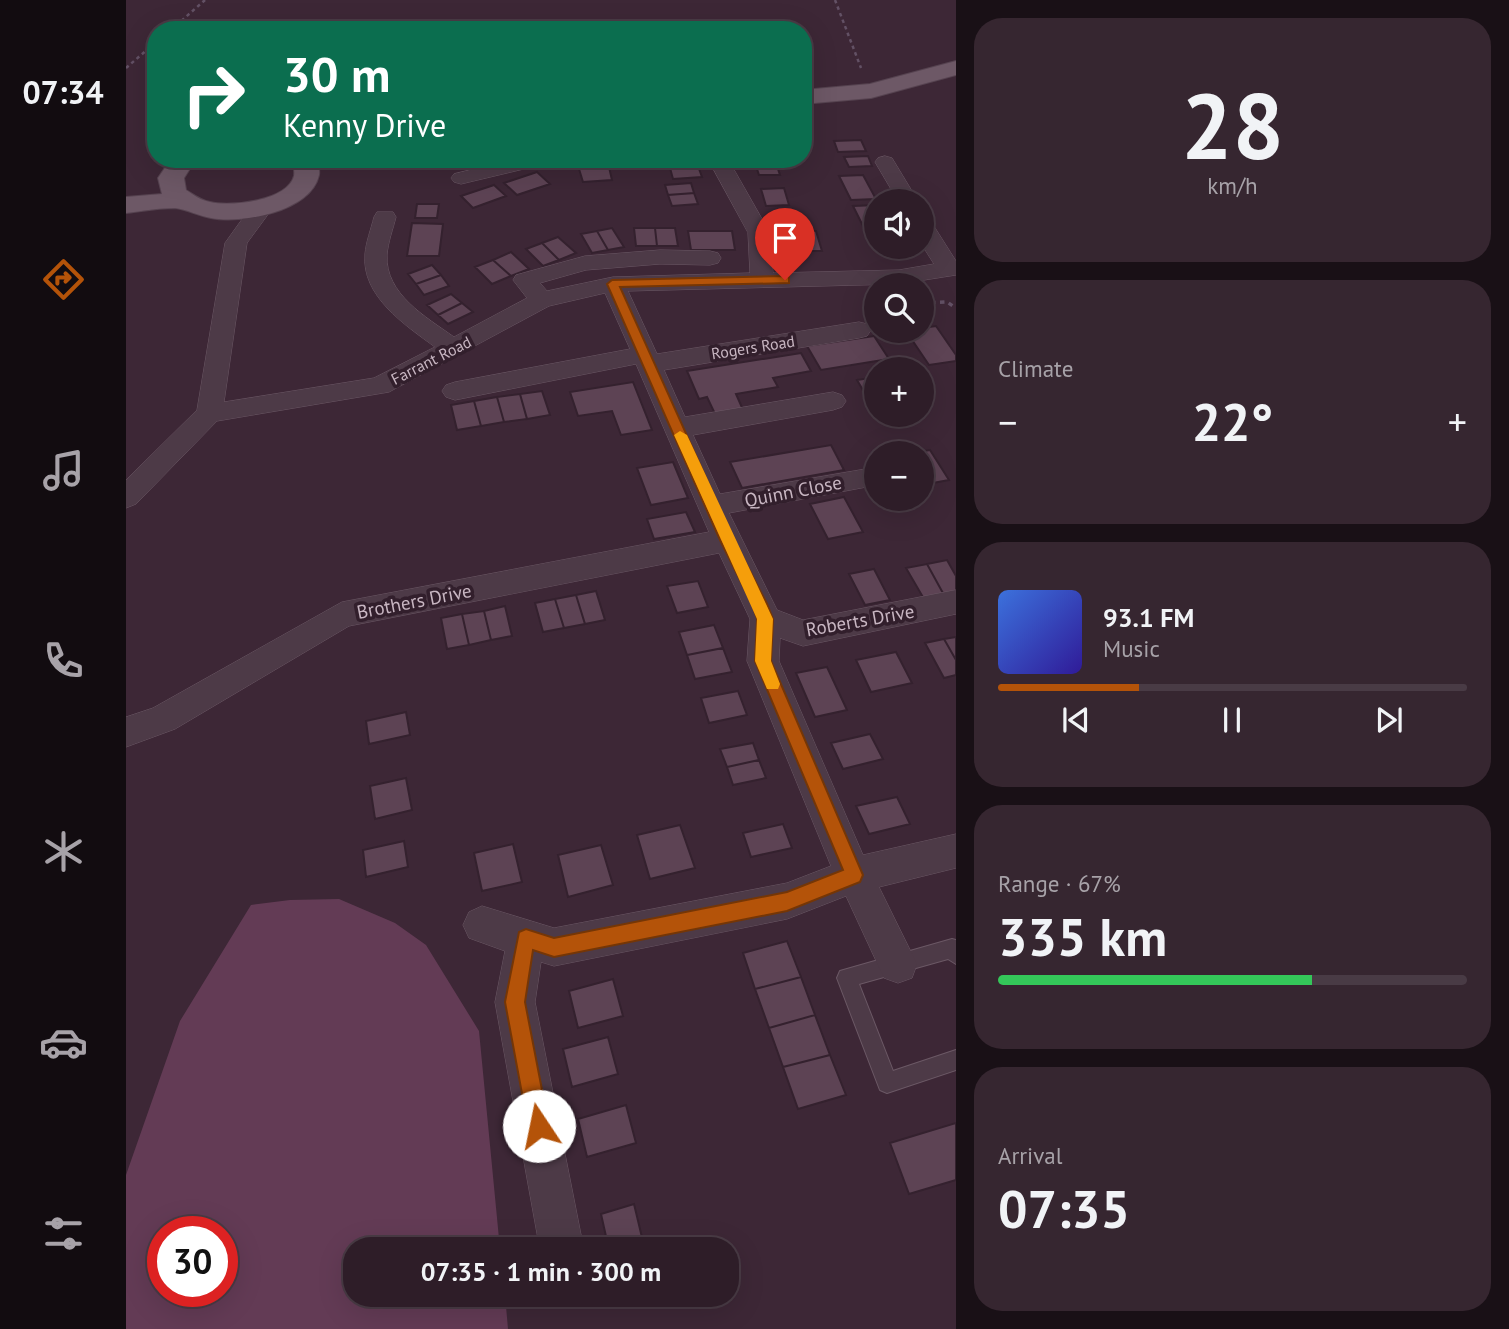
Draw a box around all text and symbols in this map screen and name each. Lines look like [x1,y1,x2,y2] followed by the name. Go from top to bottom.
[283,42,390,106] text: 30 m
[168,49,259,140] icon: right
[1181,66,1284,184] text: 28
[22,71,104,113] text: 07:34
[283,104,446,146] text: Kenny Drive
[1207,171,1258,200] text: km/h
[864,189,934,511] map controls
[864,189,934,259] button: sound
[755,208,815,280] pin
[766,219,804,257] icon: arrive
[39,255,88,304] icon: directions
[864,273,934,343] button: search
[388,331,474,389] street label: Farrant Road
[710,331,796,363] street label: Rogers Road
[998,354,1073,383] text: Climate
[864,357,934,427] button: +
[1192,388,1273,455] text: 22°
[998,397,1017,446] text: −
[1448,397,1467,446] text: +
[864,441,934,511] button: −
[39,446,88,495] icon: music
[742,470,844,512] street label: Quinn Close
[355,578,473,624] street label: Brothers Drive
[804,599,916,641] street label: Roberts Drive
[1103,601,1194,634] text: 93.1 FM
[1103,634,1160,663] text: Music
[39,636,88,685] icon: phone
[1057,701,1095,739] icon: previous
[1213,701,1251,739] icon: pause
[1370,701,1408,739] icon: next
[39,827,88,876] icon: climate
[998,869,1121,898] text: Range · 67%
[998,903,1167,970] text: 335 km
[39,1018,88,1067] icon: car
[502,1089,576,1163] position arrow
[998,1141,1062,1170] text: Arrival
[998,1175,1130,1242] text: 07:35
[39,1209,88,1258] icon: filters
[147,1216,238,1307] speed limit sign: 30
[421,1255,661,1288] text: 07:35 · 1 min · 300 m

